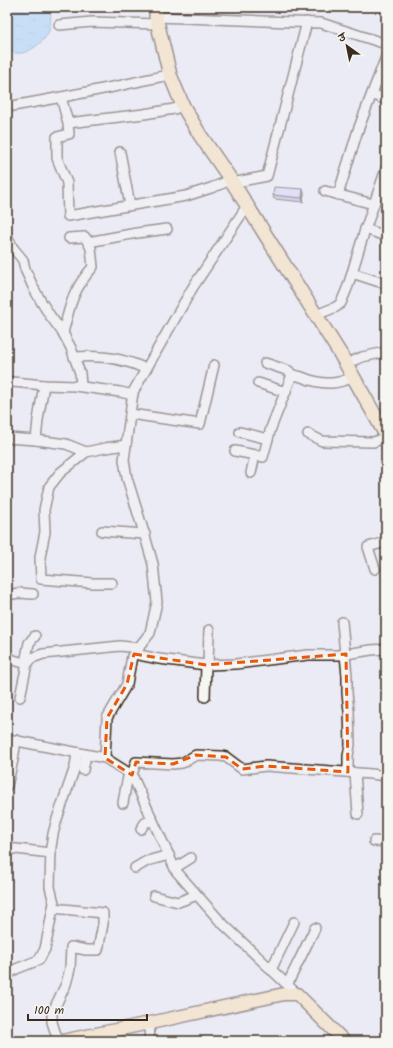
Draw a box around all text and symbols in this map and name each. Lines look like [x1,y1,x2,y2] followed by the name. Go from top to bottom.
[327,26,367,66] north arrow
[334,28,352,48] text: उ
[28,996,147,1022] scale bar
[34,1001,65,1020] text: 100 m

